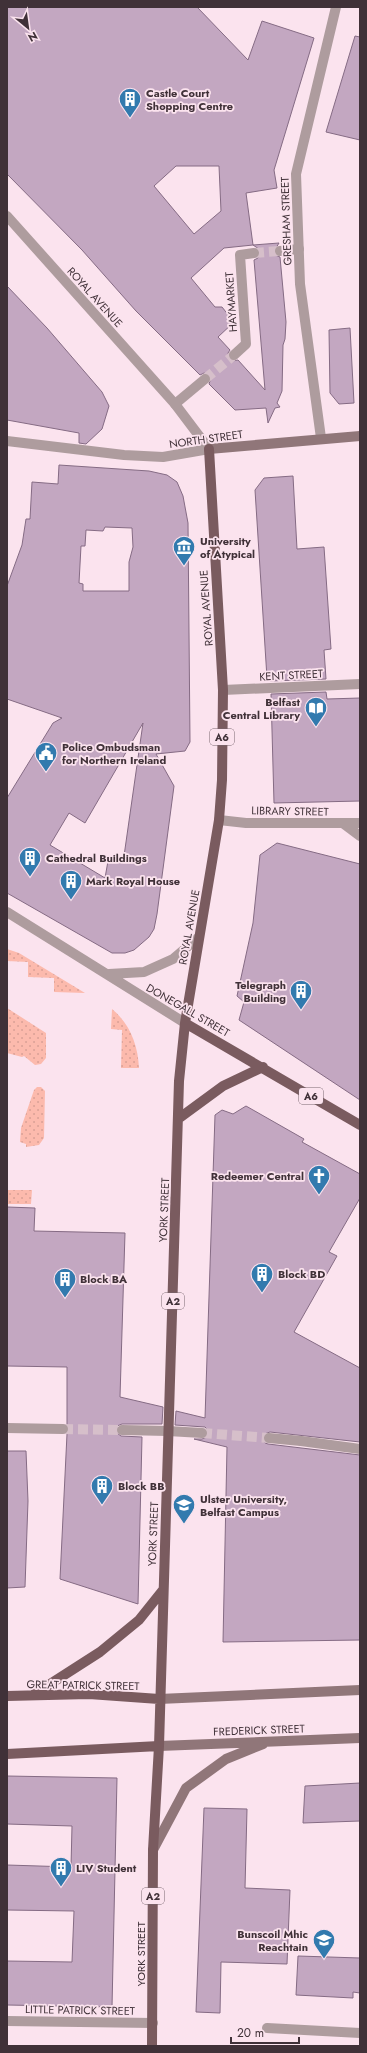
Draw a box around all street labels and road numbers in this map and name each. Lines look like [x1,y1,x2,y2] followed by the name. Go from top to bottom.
[276,176,296,266] street label: GRESHAM STREET
[64,263,126,331] street label: ROYAL AVENUE
[221,271,241,333] street label: HAYMARKET
[168,426,244,452] street label: NORTH STREET
[195,570,217,646] street label: ROYAL AVENUE
[259,665,323,685] street label: KENT STREET
[210,729,234,745] road number: A6
[251,802,329,820] street label: LIBRARY STREET
[175,888,203,966] street label: ROYAL AVENUE
[143,980,233,1040] street label: DONEGALL STREET
[299,1088,323,1104] road number: A6
[155,1177,173,1243] street label: YORK STREET
[162,1293,184,1309] road number: A2
[144,1501,162,1567] street label: YORK STREET
[26,1676,140,1694] street label: GREAT PATRICK STREET
[213,1720,305,1740] street label: FREDERICK STREET
[142,1888,164,1904] road number: A2
[133,1922,149,1986] street label: YORK STREET
[25,2001,135,2019] street label: LITTLE PATRICK STREET

